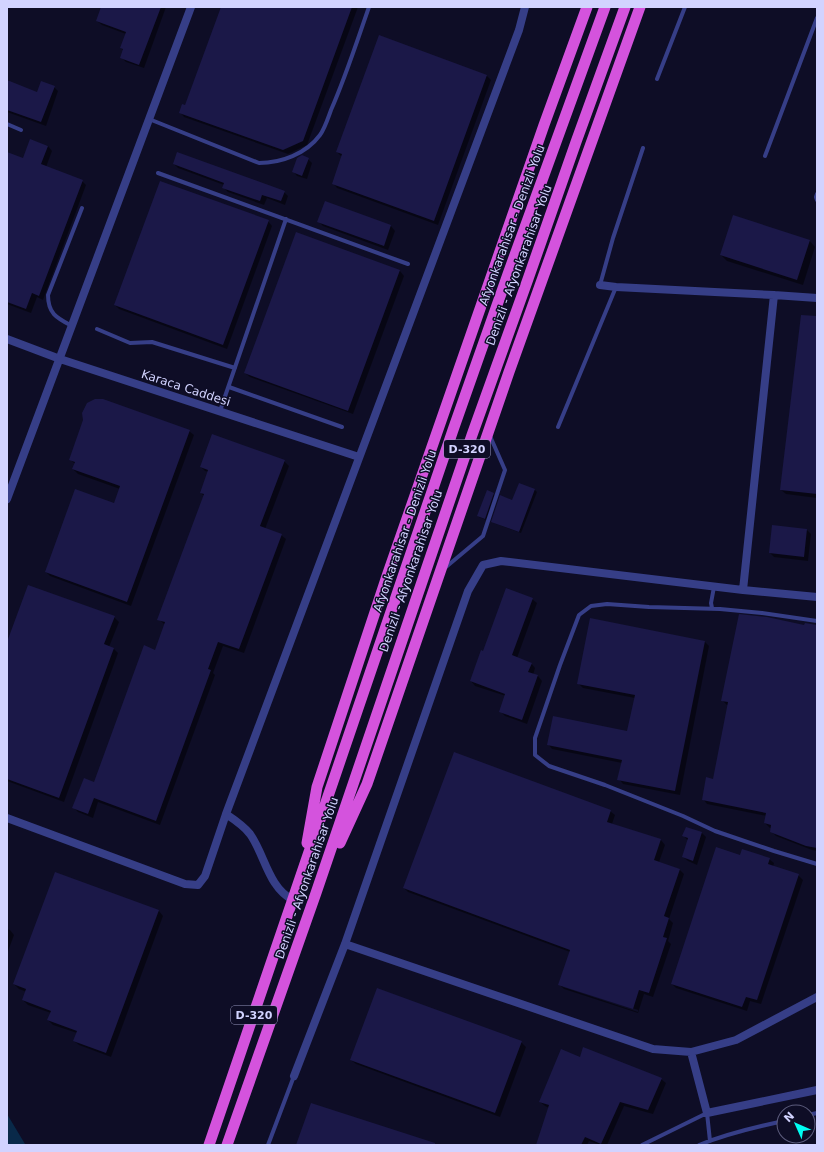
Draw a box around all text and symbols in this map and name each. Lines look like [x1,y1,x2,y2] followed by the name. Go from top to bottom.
[476,143,548,307] street label: Afyonkarahisar - Denizli Yolu
[483,183,555,347] street label: Denizli - Afyonkarahisar Yolu
[140,367,232,409] street label: Karaca Caddesi
[444,440,490,458] road number: D-320
[371,448,439,614] street label: Afyonkarahisar - Denizli Yolu
[377,488,445,654] street label: Denizli - Afyonkarahisar Yolu
[273,795,341,961] street label: Denizli - Afyonkarahisar Yolu
[231,1006,277,1024] road number: D-320
[776,1104,816,1144] north arrow
[781,1109,797,1125] text: N

